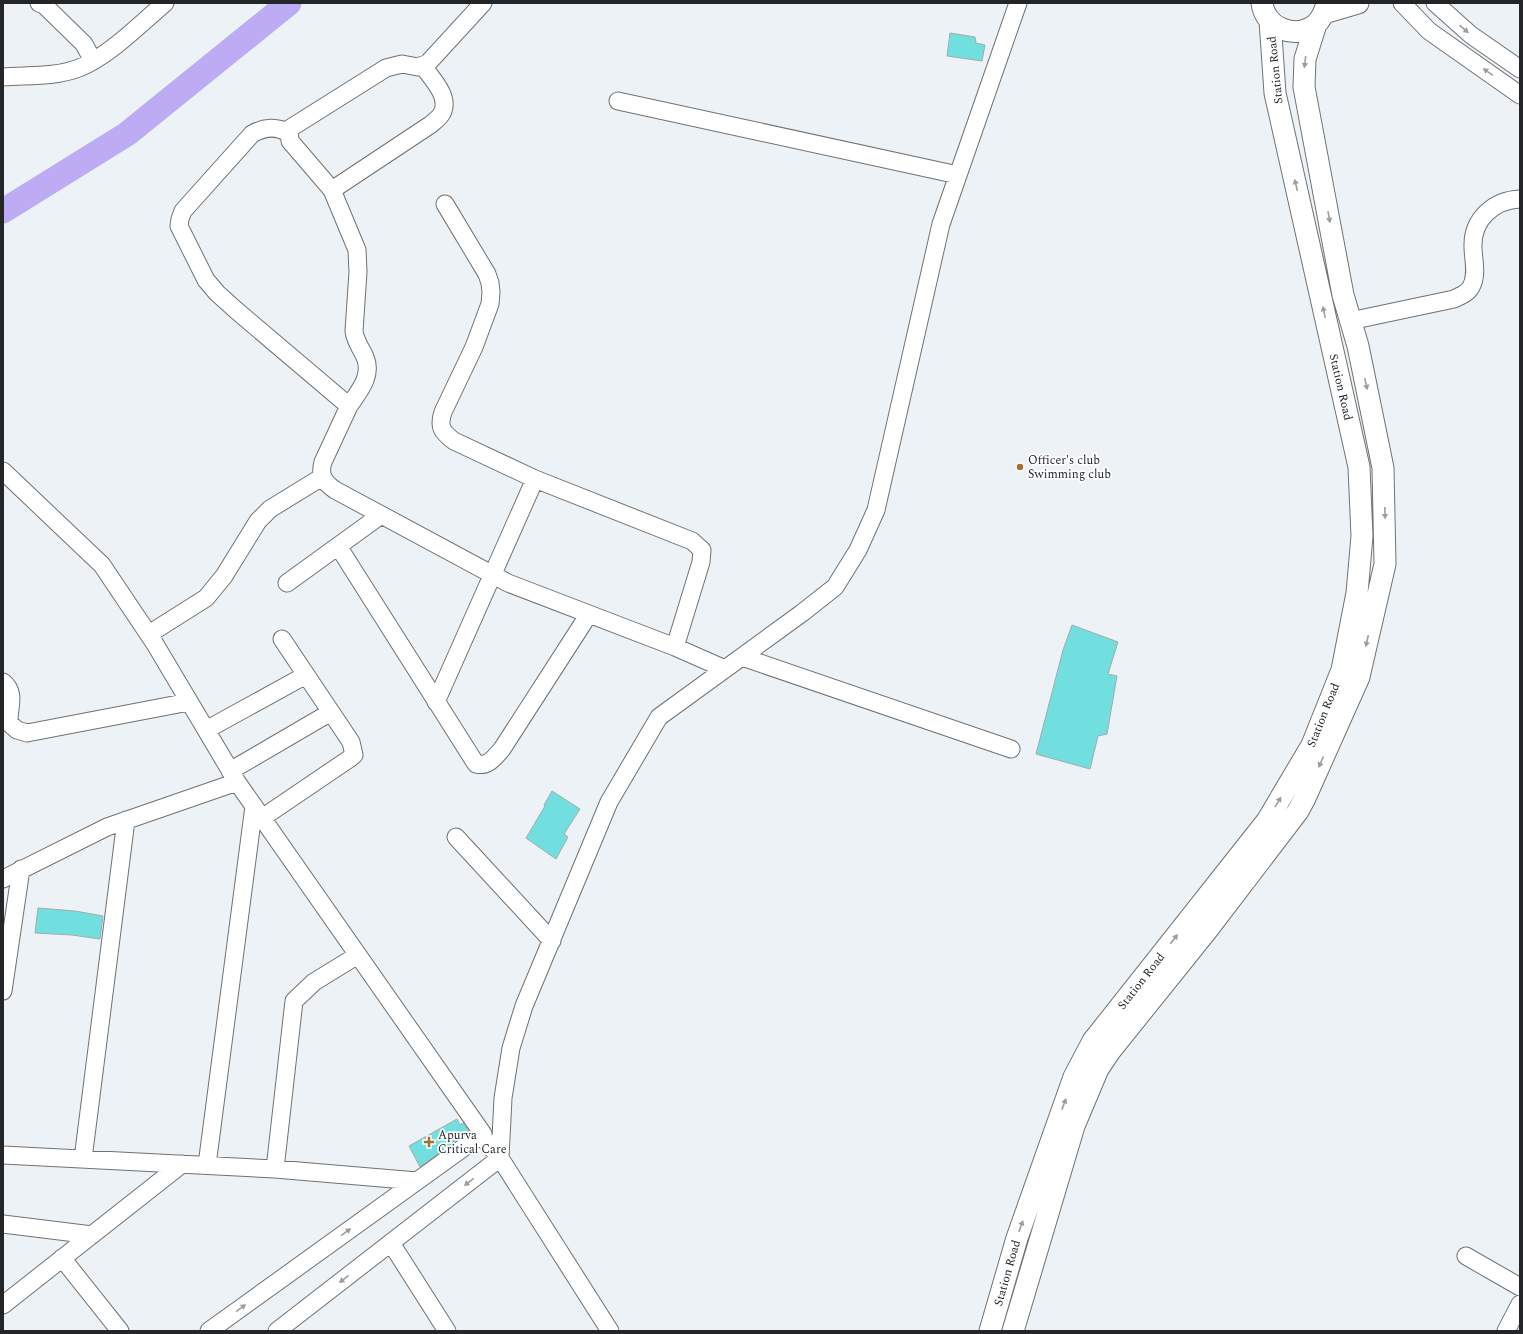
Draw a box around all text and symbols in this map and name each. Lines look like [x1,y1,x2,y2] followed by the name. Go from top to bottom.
[1459,24,1470,33] one-way arrow
[1262,35,1289,105] street label: Station Road
[1302,56,1308,68] one-way arrow
[1483,68,1493,76] one-way arrow
[1293,179,1299,191] one-way arrow
[1326,211,1332,223] one-way arrow
[1321,306,1327,318] one-way arrow
[1324,352,1357,423] street label: Station Road
[1364,378,1370,391] one-way arrow
[1028,451,1111,484] place label: Officer's club Swimming club
[1015,462,1025,472] marker: Officer's club Swimming club
[1382,507,1388,520] one-way arrow
[1364,634,1370,647] one-way arrow
[1302,680,1345,750] street label: Station Road
[1318,756,1324,768] one-way arrow
[1275,796,1282,808] one-way arrow
[1170,933,1179,944] one-way arrow
[1113,948,1170,1014] street label: Station Road
[1062,1097,1068,1109] one-way arrow
[438,1126,507,1159] place label: Apurva Critical Care
[423,1136,435,1148] marker: Apurva Critical Care
[464,1178,475,1186] one-way arrow
[1018,1220,1024,1232] one-way arrow
[341,1228,352,1236] one-way arrow
[989,1237,1026,1308] street label: Station Road
[339,1275,350,1283] one-way arrow
[236,1304,246,1312] one-way arrow

